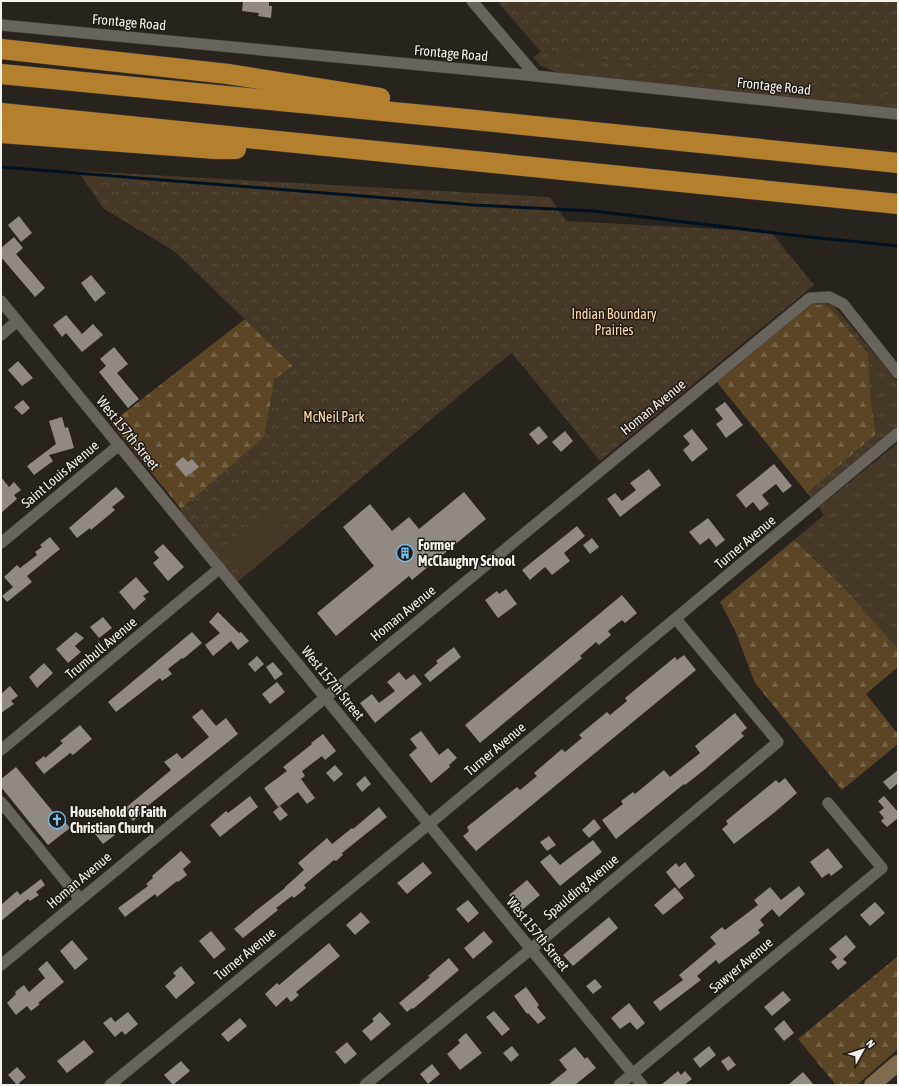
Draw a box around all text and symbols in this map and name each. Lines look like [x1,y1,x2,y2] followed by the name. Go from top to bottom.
[91,11,167,33] street label: Frontage Road
[413,42,489,64] street label: Frontage Road
[736,74,812,98] street label: Frontage Road
[571,306,657,338] park label: Indian Boundary Prairies
[617,376,689,438] street label: Homan Avenue
[93,393,163,473] street label: West 157th Street
[303,409,365,425] park label: McNeil Park
[18,437,102,511] street label: Saint Louis Avenue
[711,512,779,572] street label: Turner Avenue
[418,537,515,569] place label: Former McClaughry School
[395,543,415,563] building icon: Former McClaughry School
[367,582,439,644] street label: Homan Avenue
[62,614,140,682] street label: Trumbull Avenue
[298,643,368,723] street label: West 157th Street
[461,719,529,779] street label: Turner Avenue
[70,804,167,836] place label: Household of Faith Christian Church
[47,810,67,830] church icon: Household of Faith Christian Church
[44,849,114,911] street label: Homan Avenue
[540,851,622,923] street label: Spaulding Avenue
[503,894,573,974] street label: West 157th Street
[211,924,279,984] street label: Turner Avenue
[706,934,776,996] street label: Sawyer Avenue
[843,1030,883,1070] north arrow
[864,1037,877,1050] text: N

